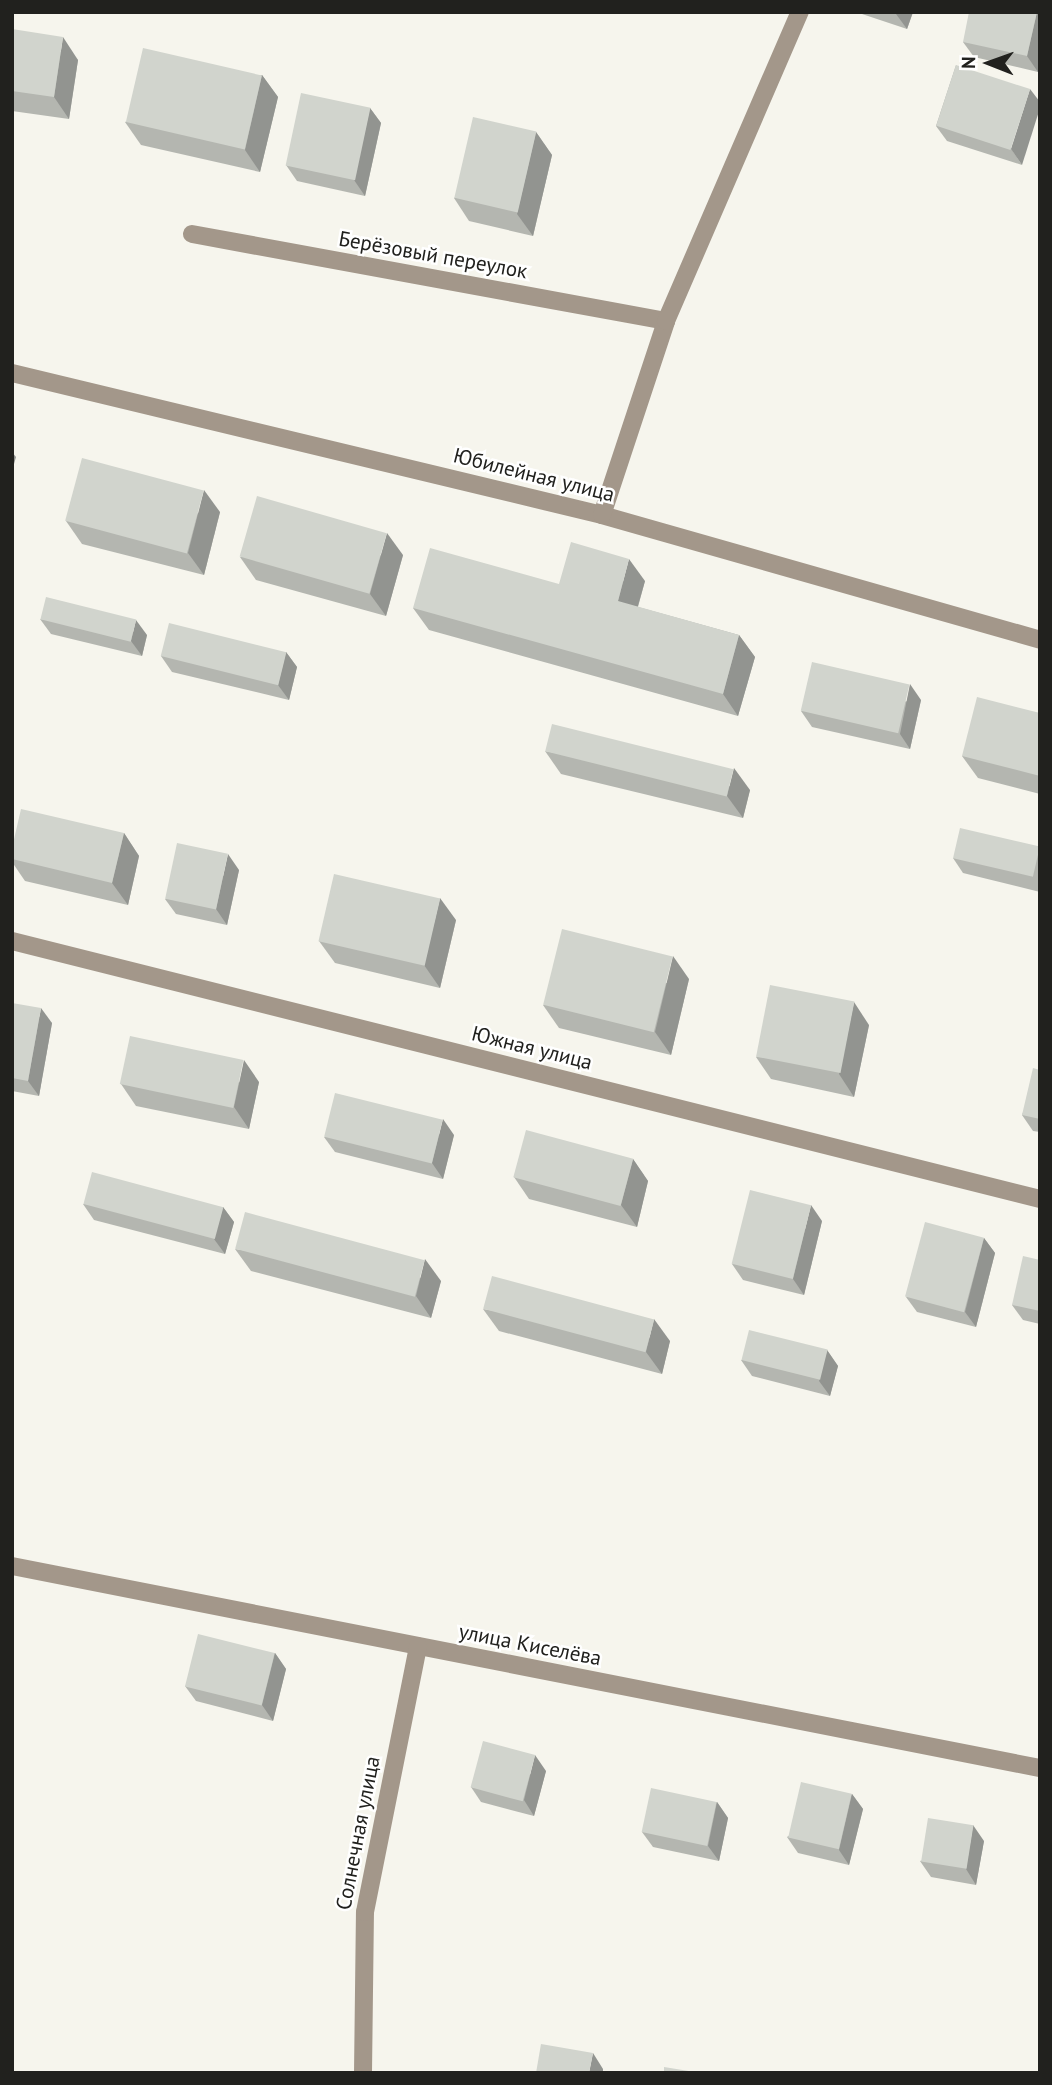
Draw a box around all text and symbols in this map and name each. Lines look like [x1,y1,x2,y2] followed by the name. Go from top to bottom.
[954,28,1024,98] north arrow
[956,56,980,69] text: N
[337,226,529,284] street label: Берёзовый переулок
[451,443,617,507] street label: Юбилейная улица
[469,1021,595,1075] street label: Южная улица
[457,1619,603,1671] street label: улица Киселёва
[331,1754,385,1912] street label: Солнечная улица

